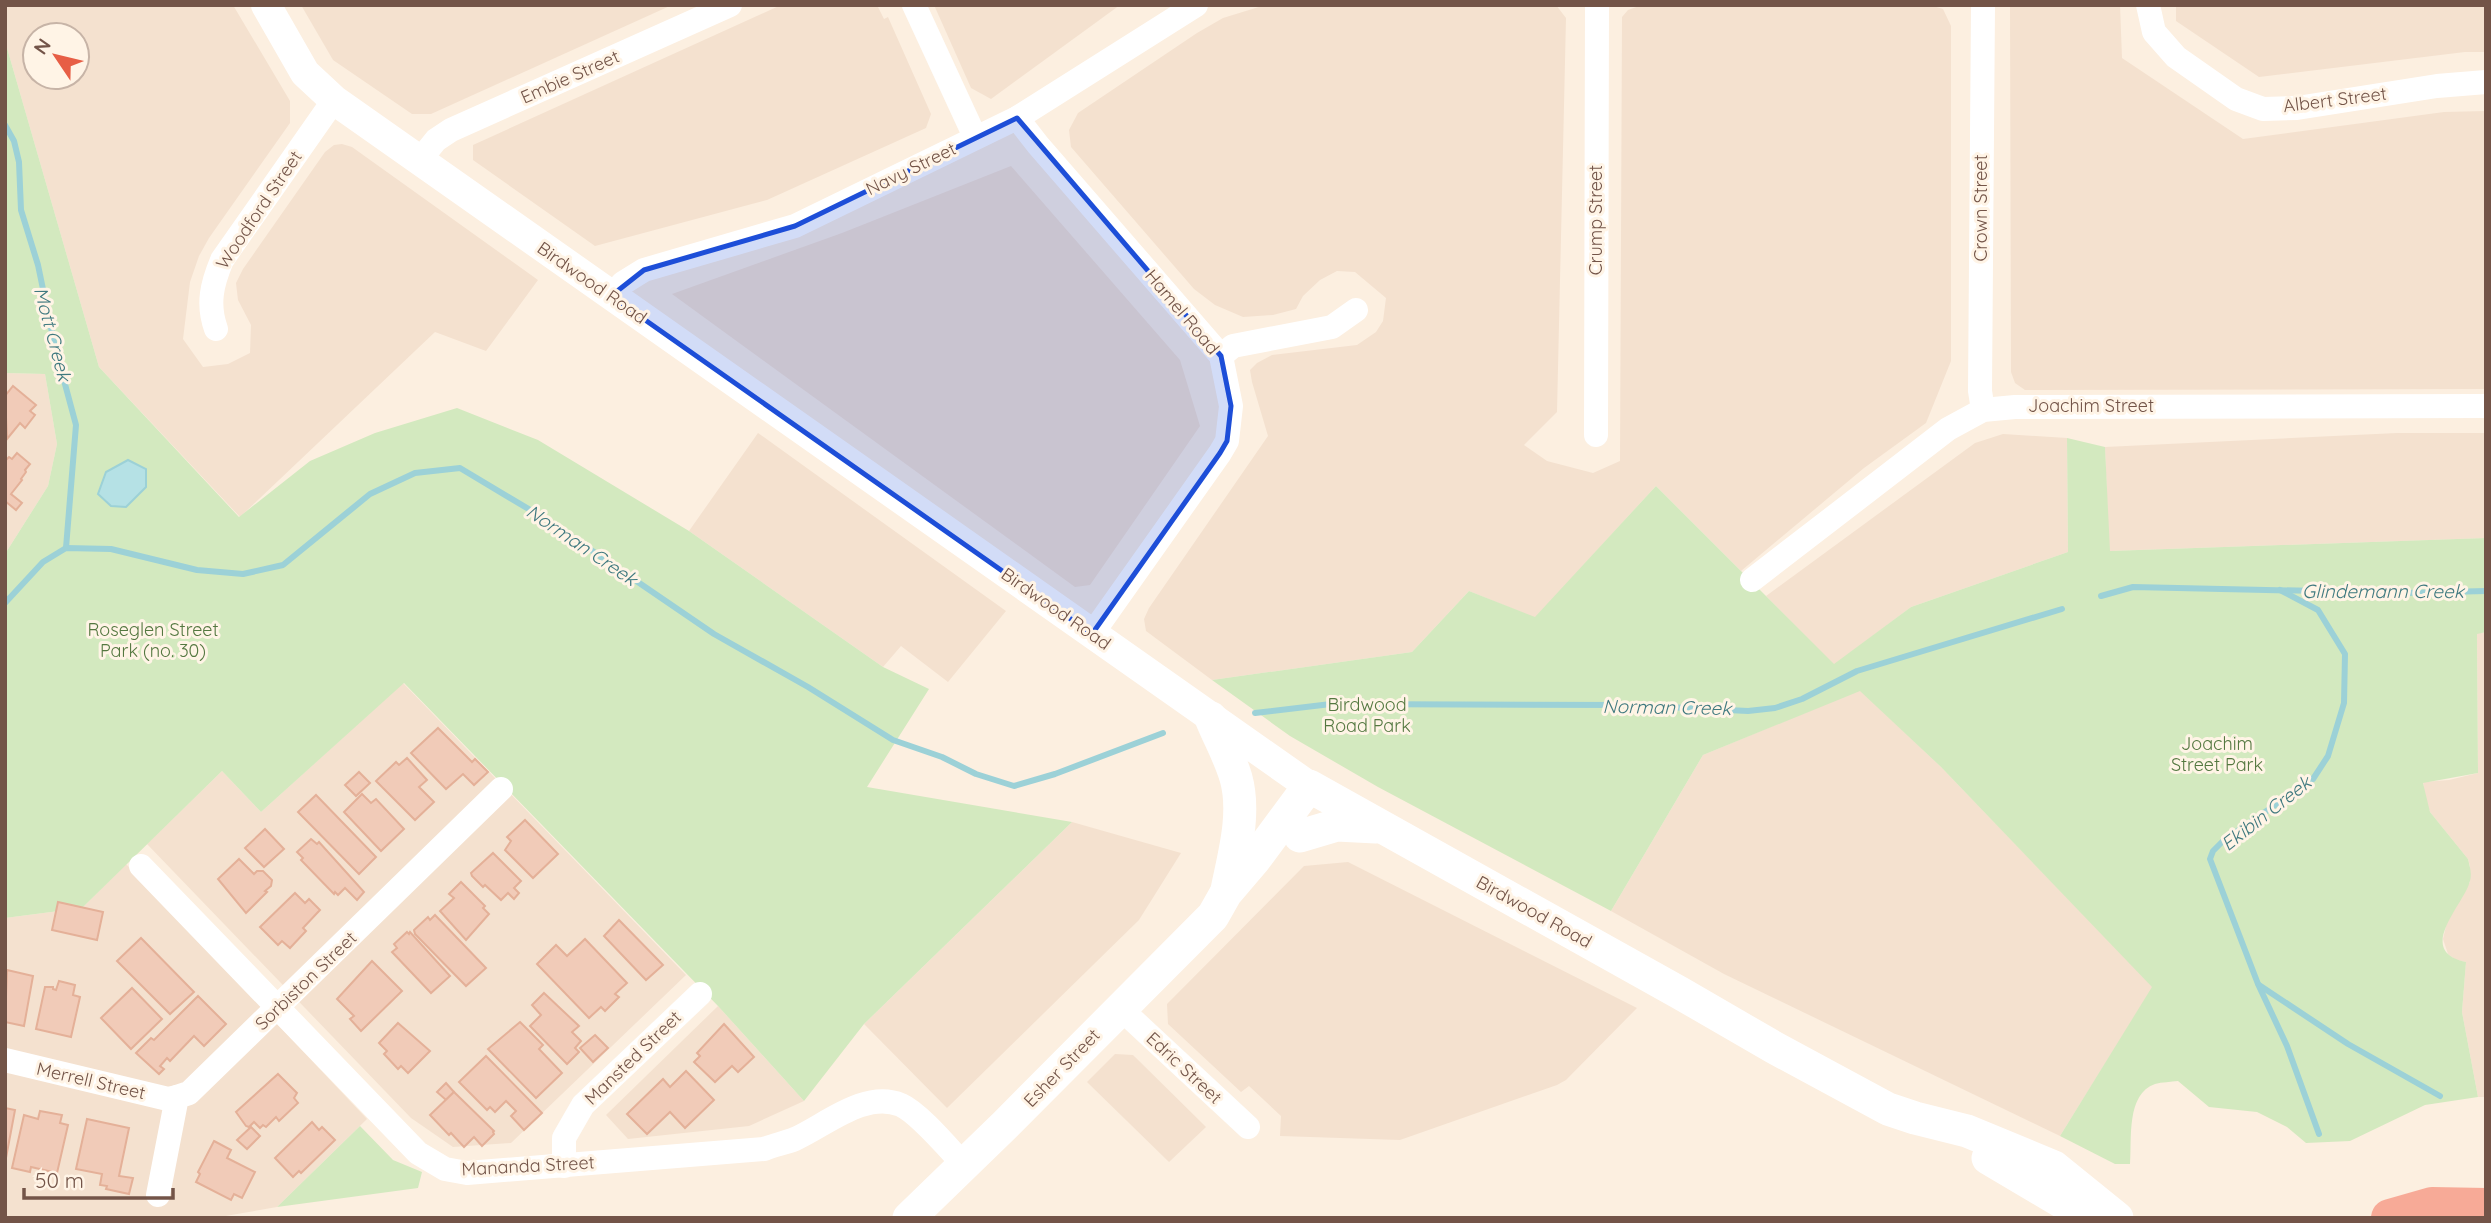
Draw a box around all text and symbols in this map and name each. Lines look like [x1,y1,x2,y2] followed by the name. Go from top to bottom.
[21,21,91,91] north arrow
[28,34,56,59] text: N
[517,45,623,109] street label: Embie Street
[2282,82,2388,117] street label: Albert Street
[862,137,960,200] street label: Navy Street
[210,146,307,273] street label: Woodford Street
[1969,154,1992,262] street label: Crown Street
[1584,165,1607,275] street label: Crump Street
[533,236,652,329] street label: Birdwood Road
[1140,264,1225,359] street label: Hamel Road
[29,284,78,385] water label: Mott Creek
[2028,394,2154,417] street label: Joachim Street
[522,499,644,592] water label: Norman Creek
[997,562,1116,655] street label: Birdwood Road
[2302,579,2466,603] water label: Glindemann Creek
[87,618,219,662] park label: Roseglen Street Park (no. 30)
[1323,693,1411,737] park label: Birdwood Road Park
[1603,694,1733,720] water label: Norman Creek
[2171,732,2263,776] park label: Joachim Street Park
[2216,769,2317,856] water label: Ekibin Creek
[1472,870,1596,953] street label: Birdwood Road
[250,926,361,1035] street label: Sorbiston Street
[579,1006,686,1110] street label: Mansted Street
[1019,1024,1105,1112] street label: Esher Street
[1142,1027,1227,1109] street label: Edric Street
[34,1057,148,1104] street label: Merrell Street
[461,1151,595,1180] street label: Mananda Street
[24,1156,173,1200] scale bar
[35,1167,84,1193] text: 50 m

